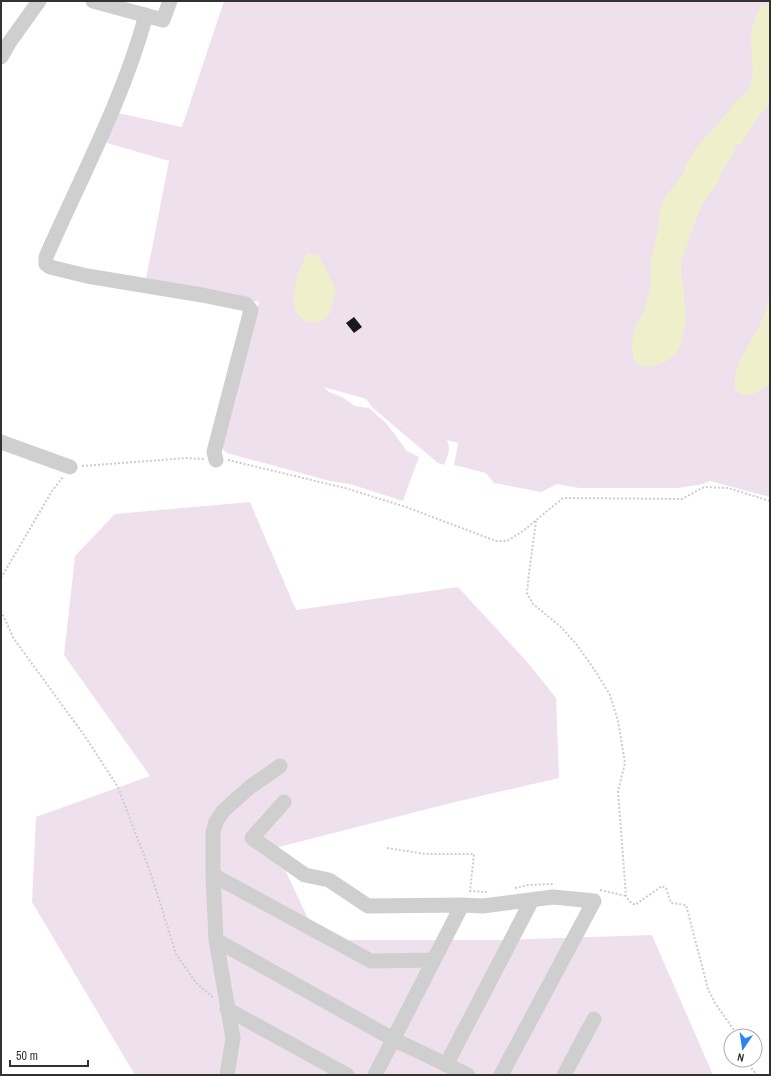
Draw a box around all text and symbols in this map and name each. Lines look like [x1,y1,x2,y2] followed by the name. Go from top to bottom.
[723,1028,763,1068] north arrow
[10,1042,88,1068] scale bar
[16,1048,38,1064] text: 50 m
[736,1050,745,1065] text: N

